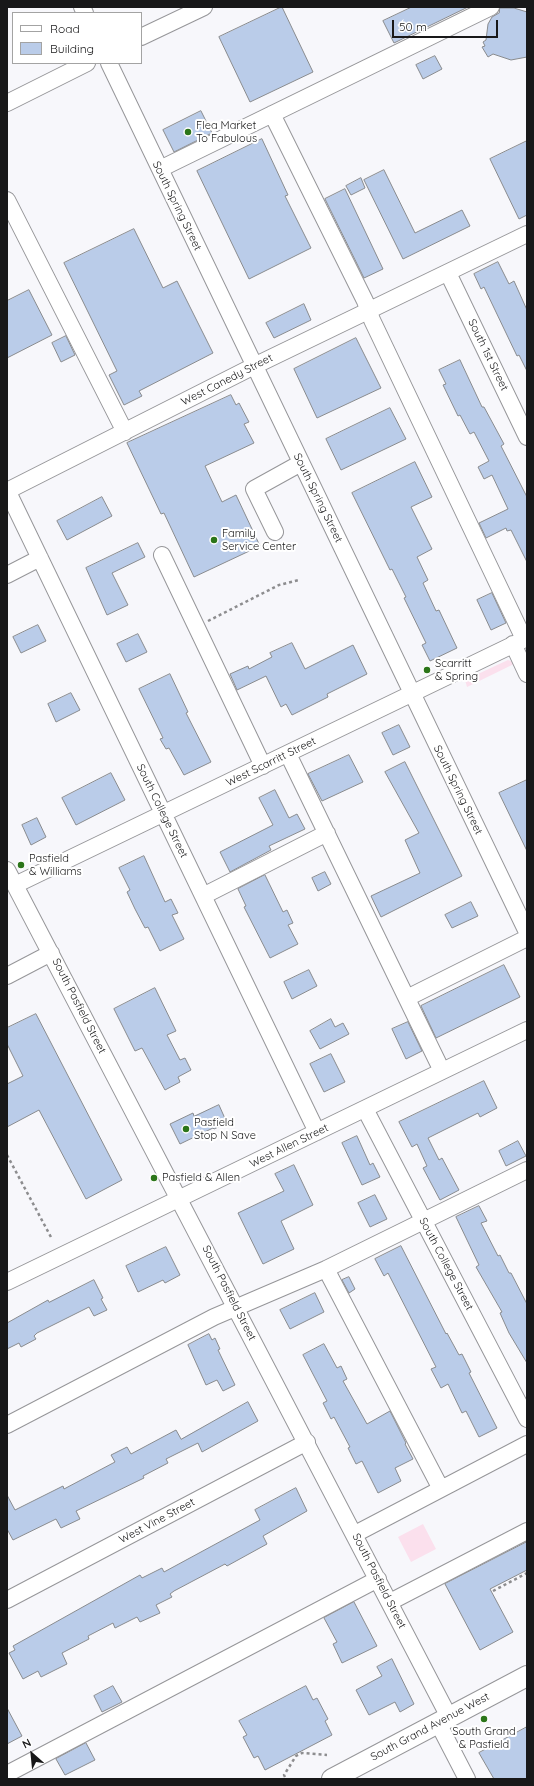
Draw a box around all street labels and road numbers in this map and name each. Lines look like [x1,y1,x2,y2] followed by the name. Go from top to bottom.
[150,159,204,253] street label: South Spring Street
[465,317,511,393] street label: South 1st Street
[179,351,275,409] street label: West Canedy Street
[291,451,345,545] street label: South Spring Street
[224,734,318,790] street label: West Scarritt Street
[431,743,485,837] street label: South Spring Street
[134,762,190,860] street label: South College Street
[49,956,109,1056] street label: South Pasfield Street
[247,1121,331,1171] street label: West Allen Street
[416,1215,476,1313] street label: South College Street
[199,1243,259,1343] street label: South Pasfield Street
[117,1495,197,1547] street label: West Vine Street
[349,1531,409,1631] street label: South Pasfield Street
[368,1690,492,1764] street label: South Grand Avenue West

